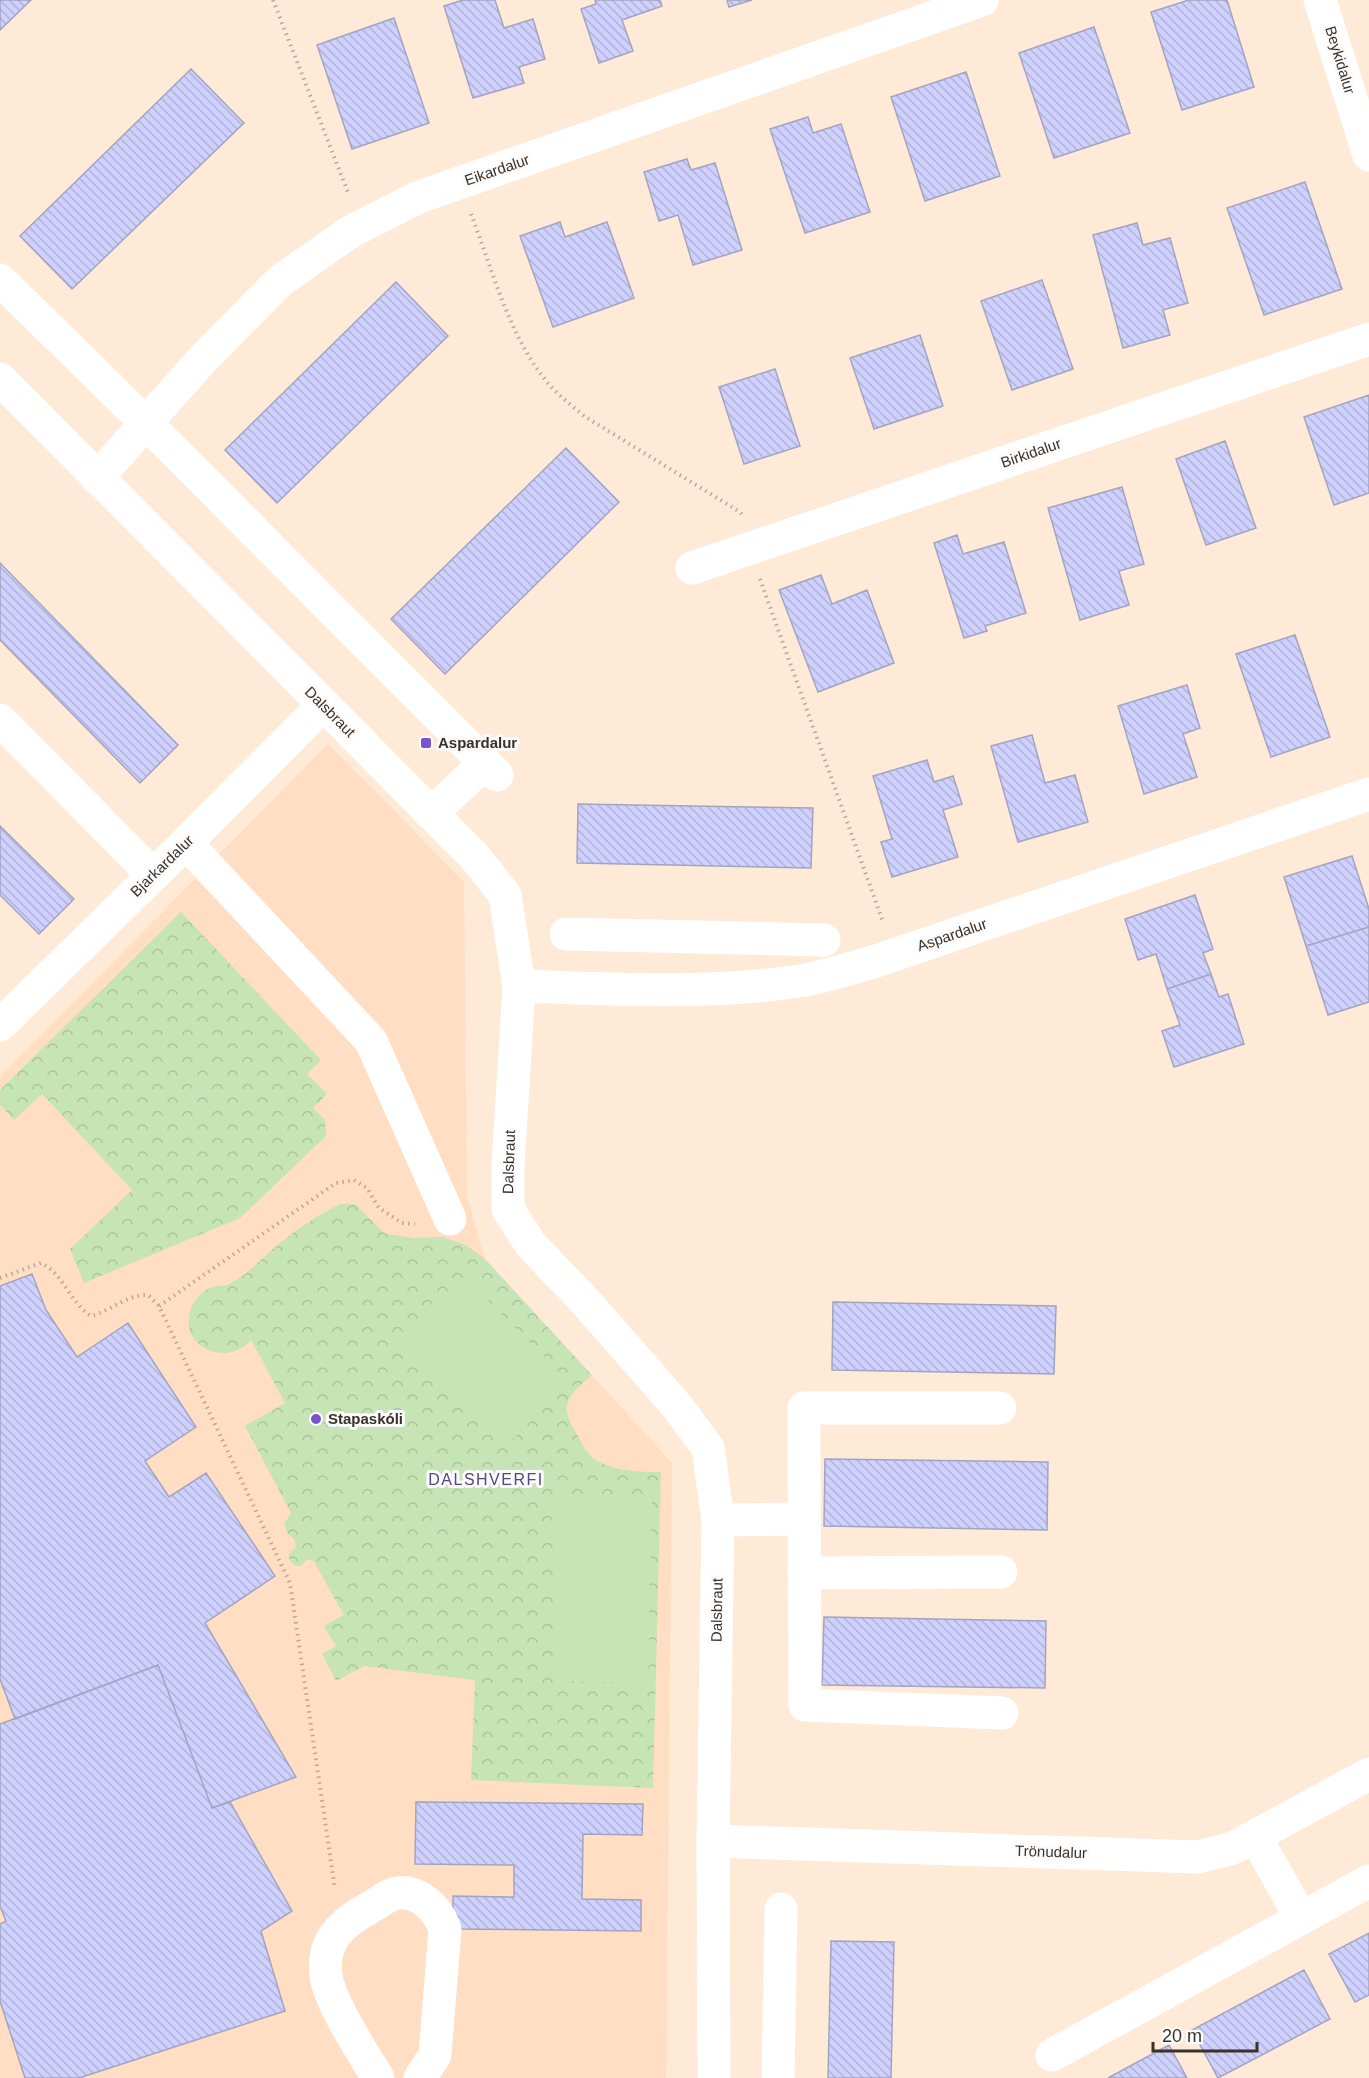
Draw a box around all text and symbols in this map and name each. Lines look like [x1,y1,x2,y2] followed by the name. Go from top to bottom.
[1322,24,1359,96] street label: Beykidalur
[462,150,532,189] street label: Eikardalur
[999,434,1063,471] street label: Birkidalur
[302,683,360,741] street label: Dalsbraut
[438,734,517,751] place label: Aspardalur
[419,736,433,750] marker: Aspardalur
[127,831,197,900] street label: Bjarkardalur
[915,915,989,954] street label: Aspardalur
[499,1129,518,1194] street label: Dalsbraut
[328,1410,403,1427] place label: Stapaskóli
[309,1412,323,1426] marker: Stapaskóli
[428,1471,544,1488] district label: DALSHVERFI
[707,1577,726,1642] street label: Dalsbraut
[1015,1842,1087,1861] street label: Trönudalur
[1153,2015,1256,2053] scale bar
[1162,2026,1202,2046] text: 20 m

